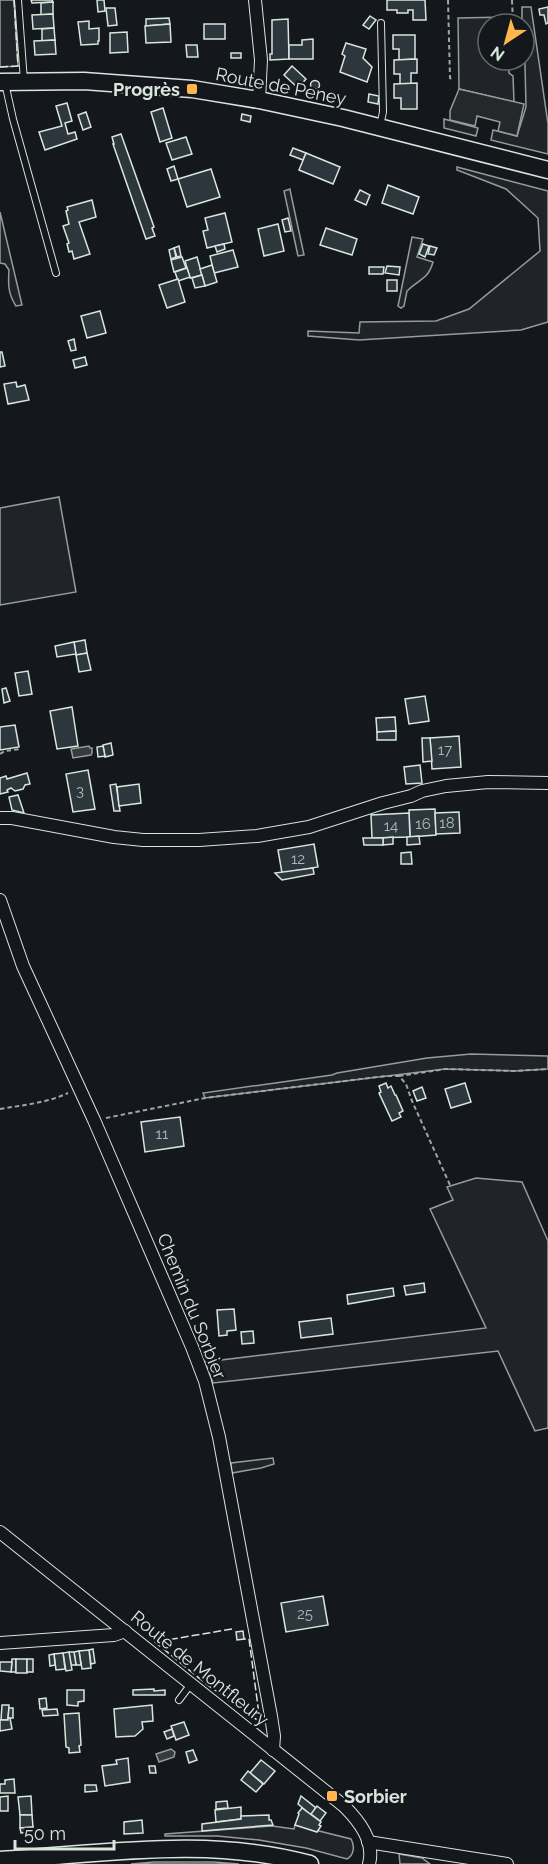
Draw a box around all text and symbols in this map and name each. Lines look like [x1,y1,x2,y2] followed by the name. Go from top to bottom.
[476,12,536,72] north arrow
[487,42,508,65] text: N
[214,63,348,109] street label: Route de Peney
[113,79,180,100] place label: Progrès
[185,82,199,96] marker: Progrès
[438,741,452,759] house number: 17
[76,782,84,800] house number: 3
[439,814,455,832] house number: 18
[415,815,431,833] house number: 16
[384,817,398,835] house number: 14
[291,850,305,868] house number: 12
[156,1125,169,1143] house number: 11
[153,1230,231,1383] street label: Chemin du Sorbier
[297,1605,313,1623] house number: 25
[127,1606,273,1730] street label: Route de Montfleury
[344,1786,407,1807] place label: Sorbier
[325,1789,339,1803] marker: Sorbier
[15,1813,114,1851] scale bar
[24,1823,66,1844] text: 50 m

